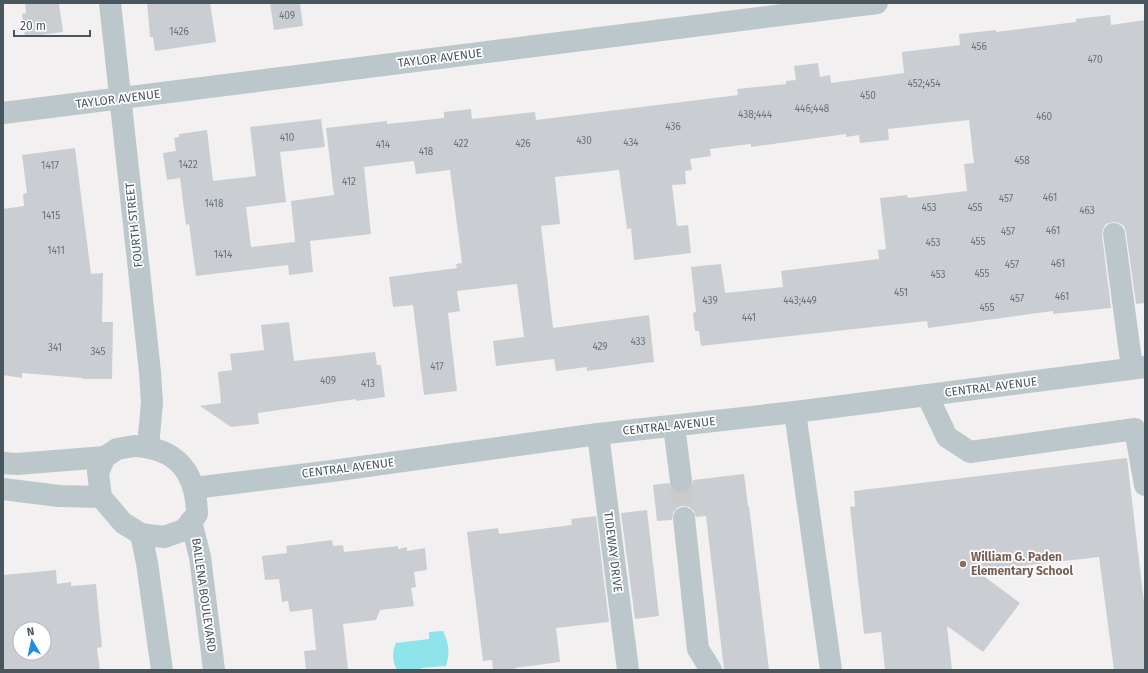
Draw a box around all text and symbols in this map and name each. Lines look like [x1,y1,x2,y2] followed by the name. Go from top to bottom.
[279,10,295,22] house number: 409
[14,12,90,38] scale bar
[20,19,46,33] text: 20 m
[169,26,189,38] house number: 1426
[971,41,987,53] house number: 456
[397,46,483,70] street label: TAYLOR AVENUE
[1088,54,1103,66] house number: 470
[908,78,941,90] house number: 452;454
[75,87,161,111] street label: TAYLOR AVENUE
[860,90,876,102] house number: 450
[795,103,830,115] house number: 446;448
[738,109,773,121] house number: 438;444
[1036,111,1053,123] house number: 460
[665,121,681,133] house number: 436
[280,132,295,144] house number: 410
[576,135,592,147] house number: 430
[623,137,639,149] house number: 434
[453,138,469,150] house number: 422
[515,138,531,150] house number: 426
[376,139,391,151] house number: 414
[419,146,434,158] house number: 418
[1014,155,1030,167] house number: 458
[178,159,198,171] house number: 1422
[41,160,59,172] house number: 1417
[342,176,356,188] house number: 412
[122,181,145,268] street label: FOURTH STREET
[1043,192,1057,204] house number: 461
[999,193,1014,205] house number: 457
[205,198,224,210] house number: 1418
[921,202,937,214] house number: 453
[967,202,983,214] house number: 455
[1079,205,1095,217] house number: 463
[42,210,60,222] house number: 1415
[1046,225,1060,237] house number: 461
[1001,226,1016,238] house number: 457
[970,236,986,248] house number: 455
[925,237,941,249] house number: 453
[47,245,65,257] house number: 1411
[214,249,233,261] house number: 1414
[1051,258,1065,270] house number: 461
[1005,259,1020,271] house number: 457
[974,268,990,280] house number: 455
[930,269,946,281] house number: 453
[894,287,908,299] house number: 451
[1055,291,1069,303] house number: 461
[1010,293,1025,305] house number: 457
[702,295,718,307] house number: 439
[783,295,817,307] house number: 443;449
[979,302,995,314] house number: 455
[742,312,756,324] house number: 441
[630,336,646,348] house number: 433
[592,341,608,353] house number: 429
[48,342,62,354] house number: 341
[90,346,106,358] house number: 345
[430,361,444,373] house number: 417
[944,374,1038,400] street label: CENTRAL AVENUE
[320,375,336,387] house number: 409
[361,378,375,390] house number: 413
[622,414,716,438] street label: CENTRAL AVENUE
[301,455,395,481] street label: CENTRAL AVENUE
[601,511,625,593] street label: TIDEWAY DRIVE
[189,537,219,653] street label: BALLENA BOULEVARD
[971,550,1074,578] place label: William G. Paden Elementary School
[958,559,968,569] marker: William G. Paden Elementary School
[12,621,52,661] north arrow
[26,625,35,639] text: N

